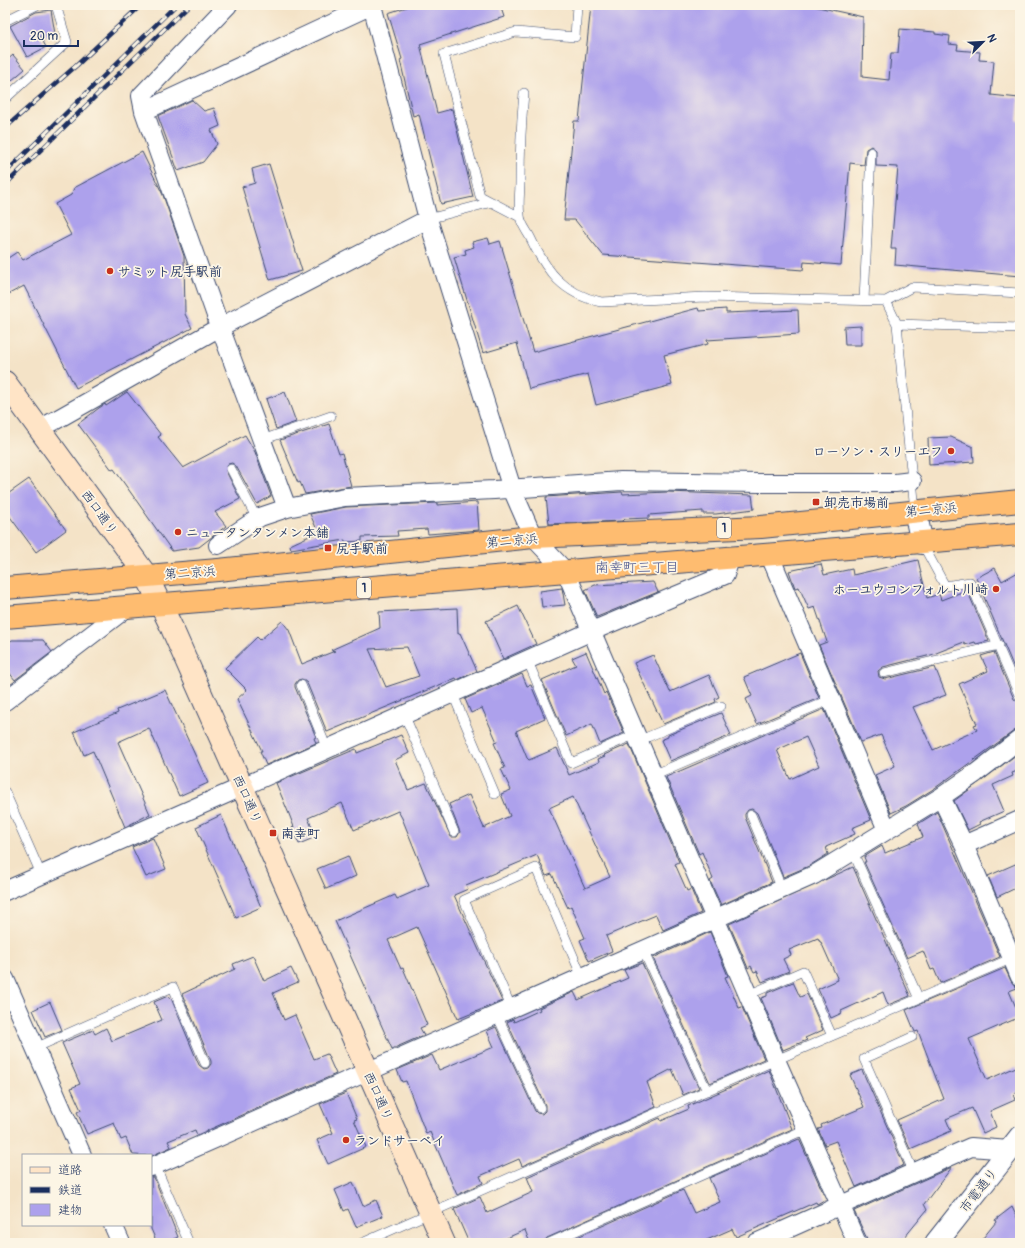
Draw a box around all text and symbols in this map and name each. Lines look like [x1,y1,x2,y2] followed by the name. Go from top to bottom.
[24,22,78,48] scale bar
[963,22,1003,62] north arrow
[30,29,59,44] text: 20 m
[984,32,999,45] text: N
[118,264,222,280] place label: サミット尻手駅前
[105,266,115,276] marker: サミット尻手駅前
[813,444,943,460] place label: ローソン・スリーエフ
[946,446,956,456] marker: ローソン・スリーエフ
[77,487,121,538] street label: 西口通り
[824,495,889,511] place label: 卸売市場前
[811,497,821,507] marker: 卸売市場前
[904,500,958,520] street label: 第二京浜
[717,518,731,538] road number: 1
[186,525,329,541] place label: ニュータンタンメン本舗
[173,527,183,537] marker: ニュータンタンメン本舗
[485,531,539,551] street label: 第二京浜
[336,541,388,557] place label: 尻手駅前
[323,543,333,553] marker: 尻手駅前
[595,559,679,576] district label: 南幸町三丁目
[164,563,217,583] street label: 第二京浜
[357,578,371,598] road number: 1
[833,582,988,598] place label: ホーユウコンフォルト川崎
[991,584,1001,594] marker: ホーユウコンフォルト川崎
[229,772,265,826] street label: 西口通り
[281,826,320,842] place label: 南幸町
[268,828,278,838] marker: 南幸町
[360,1069,396,1123] street label: 西口通り
[354,1133,445,1149] place label: ランドサーベイ
[341,1135,351,1145] marker: ランドサーベイ
[22,1154,152,1226] legend
[58,1163,82,1178] text: 道路
[956,1165,1001,1216] street label: 市電通り
[58,1183,82,1198] text: 鉄道
[58,1203,82,1218] text: 建物

